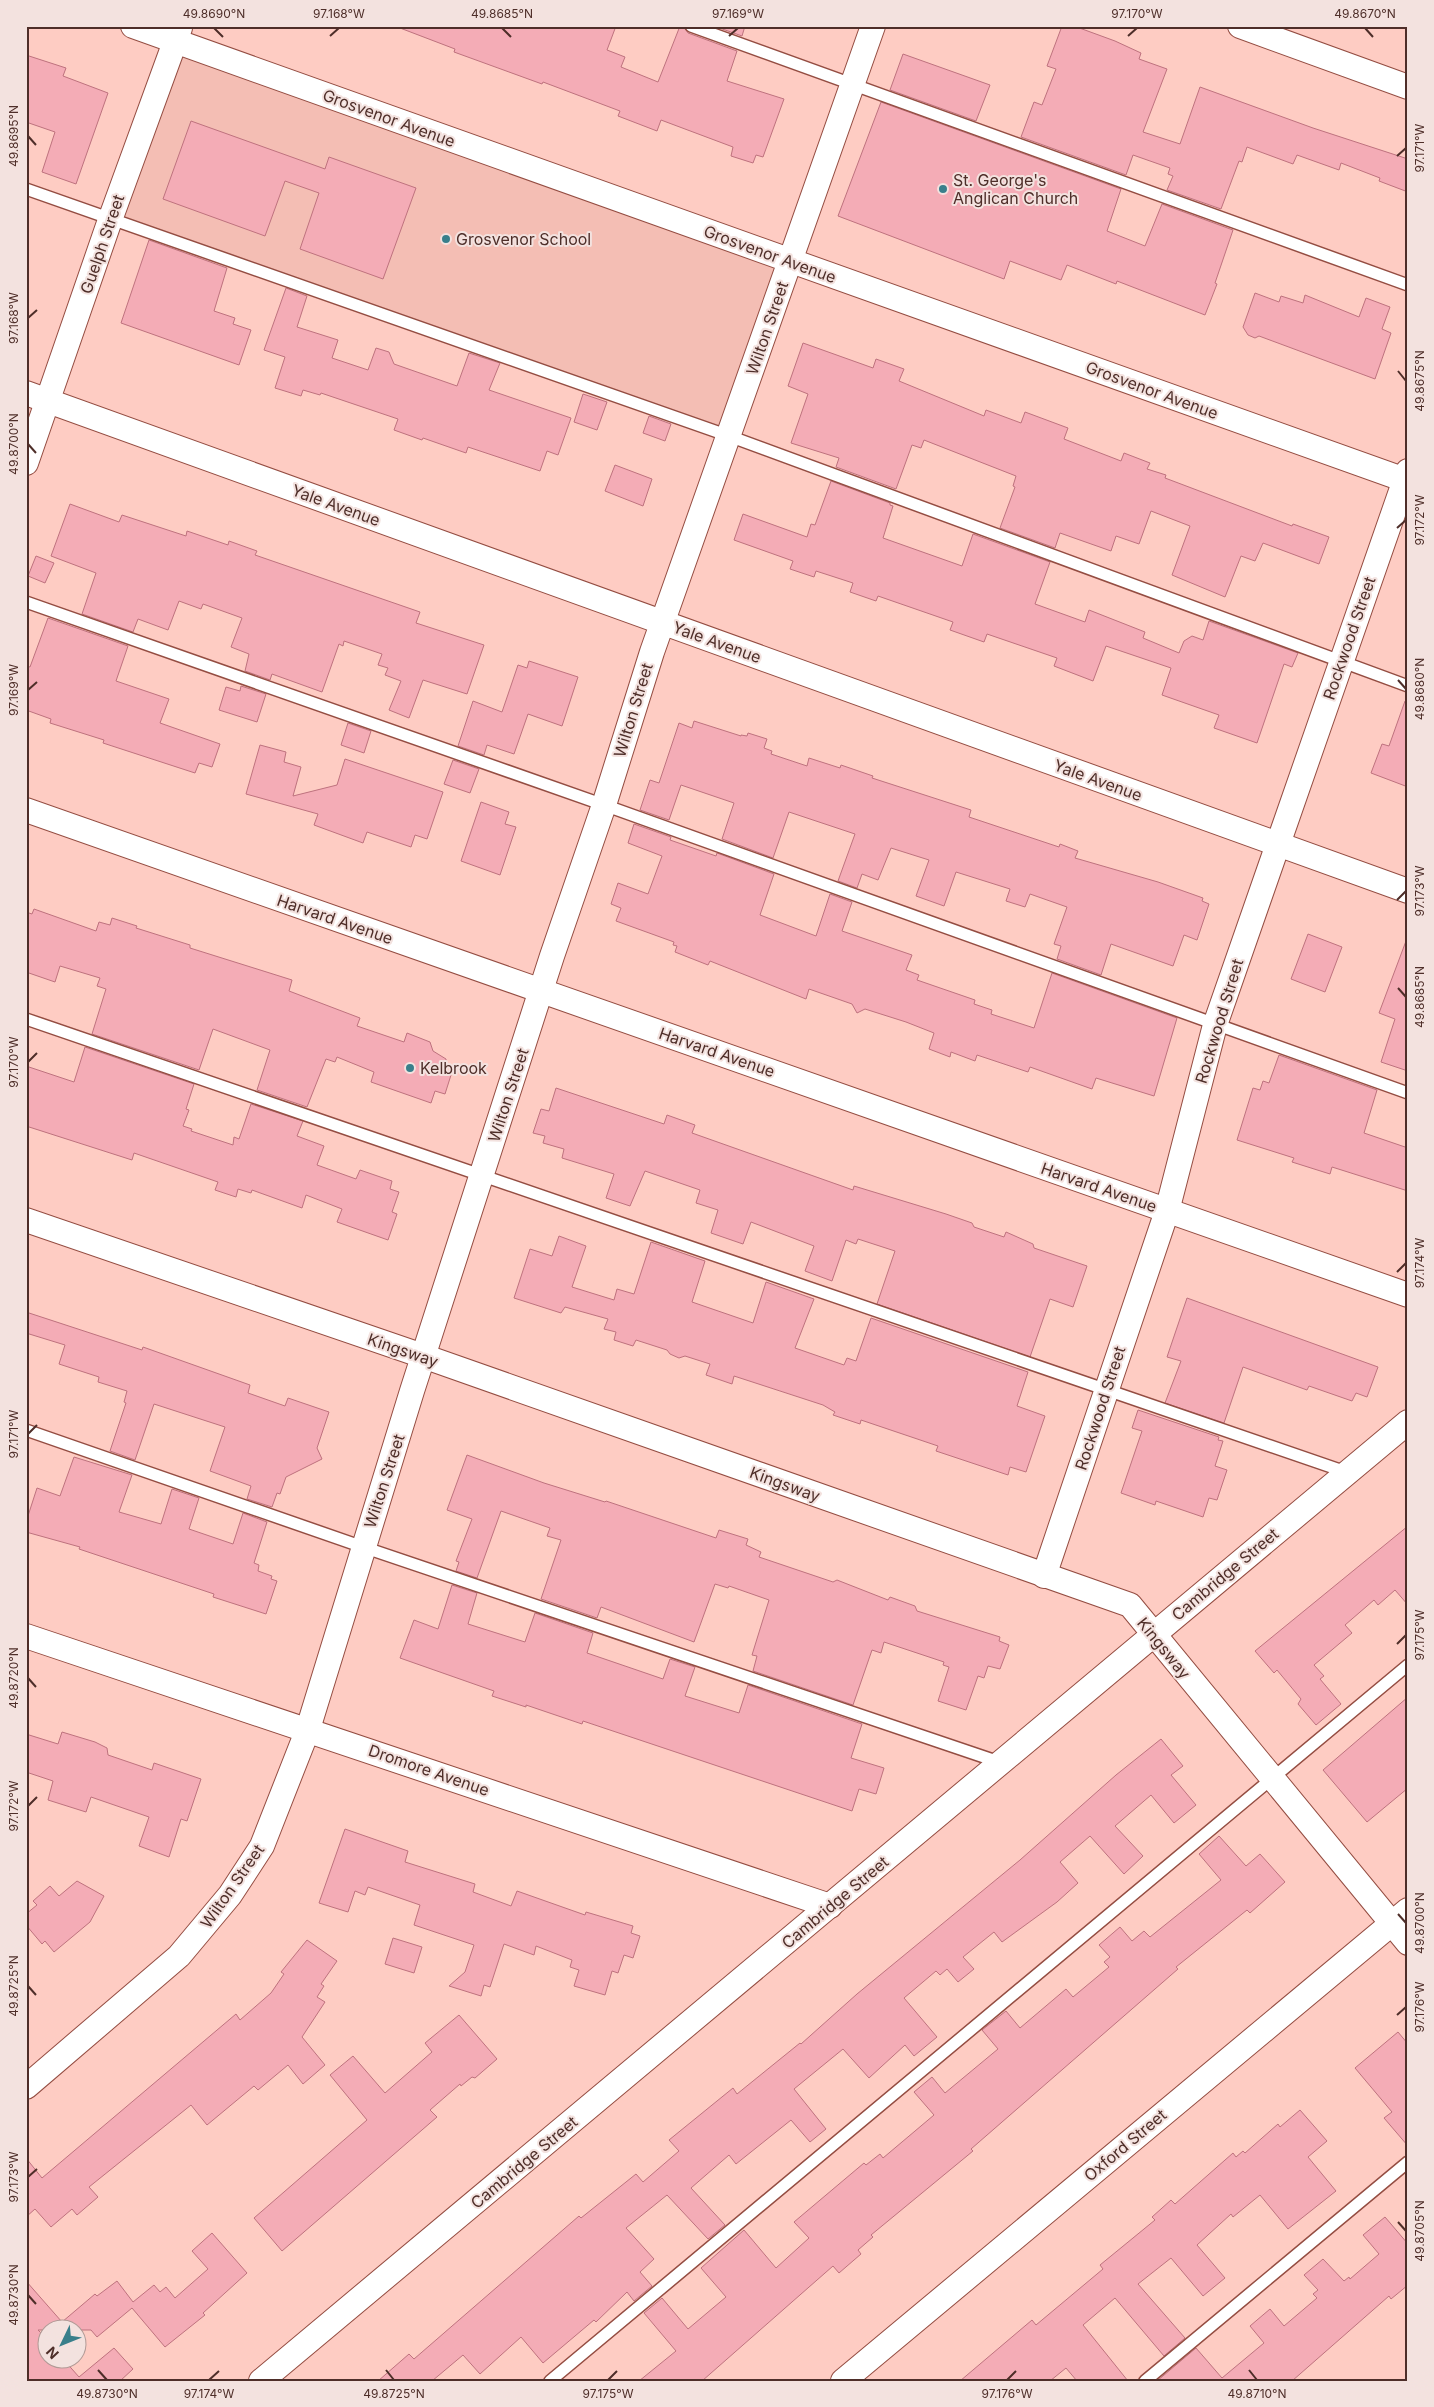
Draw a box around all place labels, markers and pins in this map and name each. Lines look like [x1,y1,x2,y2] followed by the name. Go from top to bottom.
[953,170,1078,208] place label: St. George's Anglican Church
[937,183,949,195] marker: St. George's Anglican Church
[456,229,591,249] place label: Grosvenor School
[440,233,452,245] marker: Grosvenor School
[420,1058,487,1078] place label: Kelbrook
[404,1062,416,1074] marker: Kelbrook

